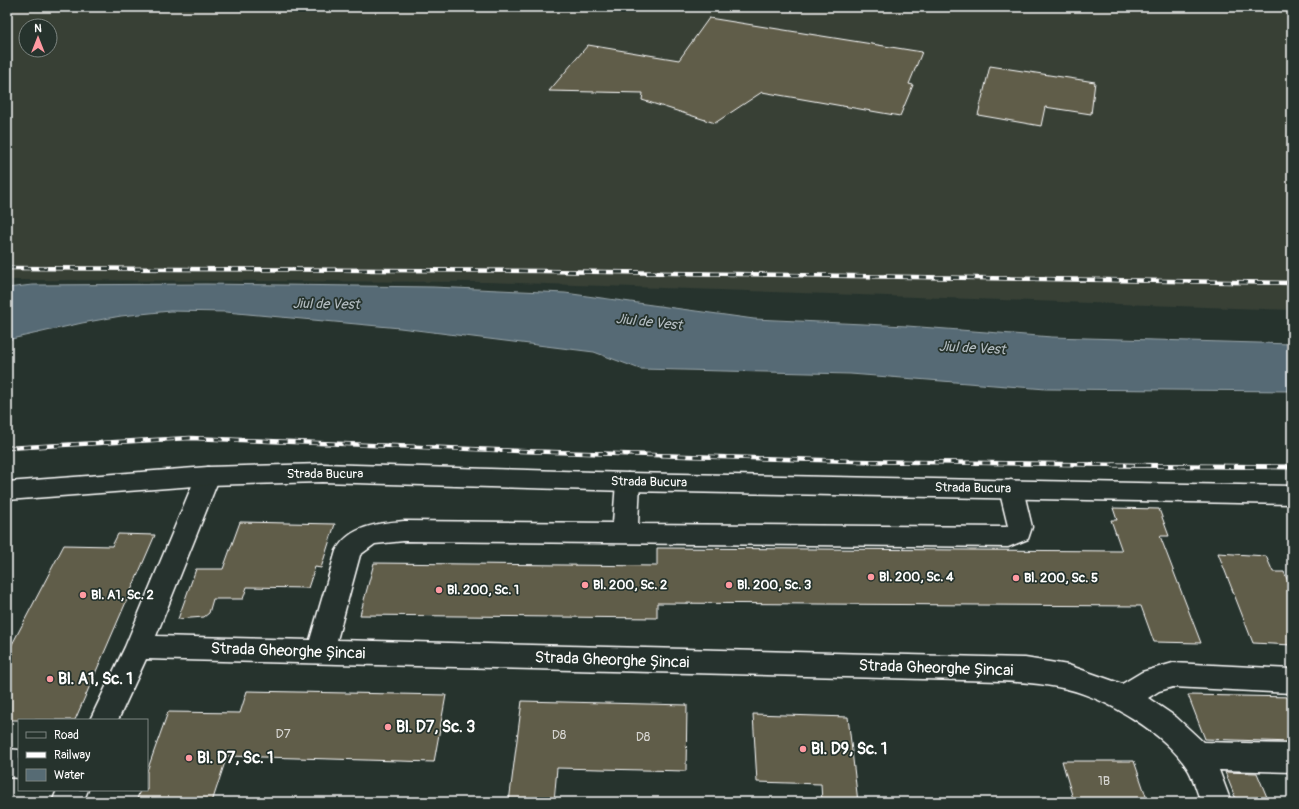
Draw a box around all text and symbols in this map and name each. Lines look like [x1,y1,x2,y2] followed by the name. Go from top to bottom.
[18,18,58,58] north arrow
[34,22,42,35] text: N
[292,295,361,313] water label: Jiul de Vest
[615,310,684,334] water label: Jiul de Vest
[938,338,1007,358] water label: Jiul de Vest
[287,466,363,482] street label: Strada Bucura
[611,473,687,491] street label: Strada Bucura
[935,479,1011,497] street label: Strada Bucura
[879,569,954,585] place label: Bl. 200, Sc. 4
[1024,570,1098,586] place label: Bl. 200, Sc. 5
[866,572,876,582] marker: Bl. 200, Sc. 4
[1011,573,1021,583] marker: Bl. 200, Sc. 5
[593,577,667,593] place label: Bl. 200, Sc. 2
[737,577,811,593] place label: Bl. 200, Sc. 3
[580,580,590,590] marker: Bl. 200, Sc. 2
[724,580,734,590] marker: Bl. 200, Sc. 3
[447,582,519,598] place label: Bl. 200, Sc. 1
[434,585,444,595] marker: Bl. 200, Sc. 1
[91,587,154,603] place label: Bl. A1, Sc. 2
[78,590,88,600] marker: Bl. A1, Sc. 2
[210,638,366,664] street label: Strada Gheorghe Șincai
[534,647,690,673] street label: Strada Gheorghe Șincai
[858,655,1014,681] street label: Strada Gheorghe Șincai
[58,669,133,689] place label: Bl. A1, Sc. 1
[45,674,55,684] marker: Bl. A1, Sc. 1
[396,717,475,737] place label: Bl. D7, Sc. 3
[18,719,148,791] legend
[383,722,393,732] marker: Bl. D7, Sc. 3
[275,726,291,742] house number: D7
[552,727,567,743] house number: D8
[54,728,79,743] text: Road
[636,729,651,745] house number: D8
[811,739,887,759] place label: Bl. D9, Sc. 1
[798,744,808,754] marker: Bl. D9, Sc. 1
[54,748,90,763] text: Railway
[197,748,274,768] place label: Bl. D7, Sc. 1
[184,753,194,763] marker: Bl. D7, Sc. 1
[54,768,85,783] text: Water
[1098,773,1110,789] house number: 1B

